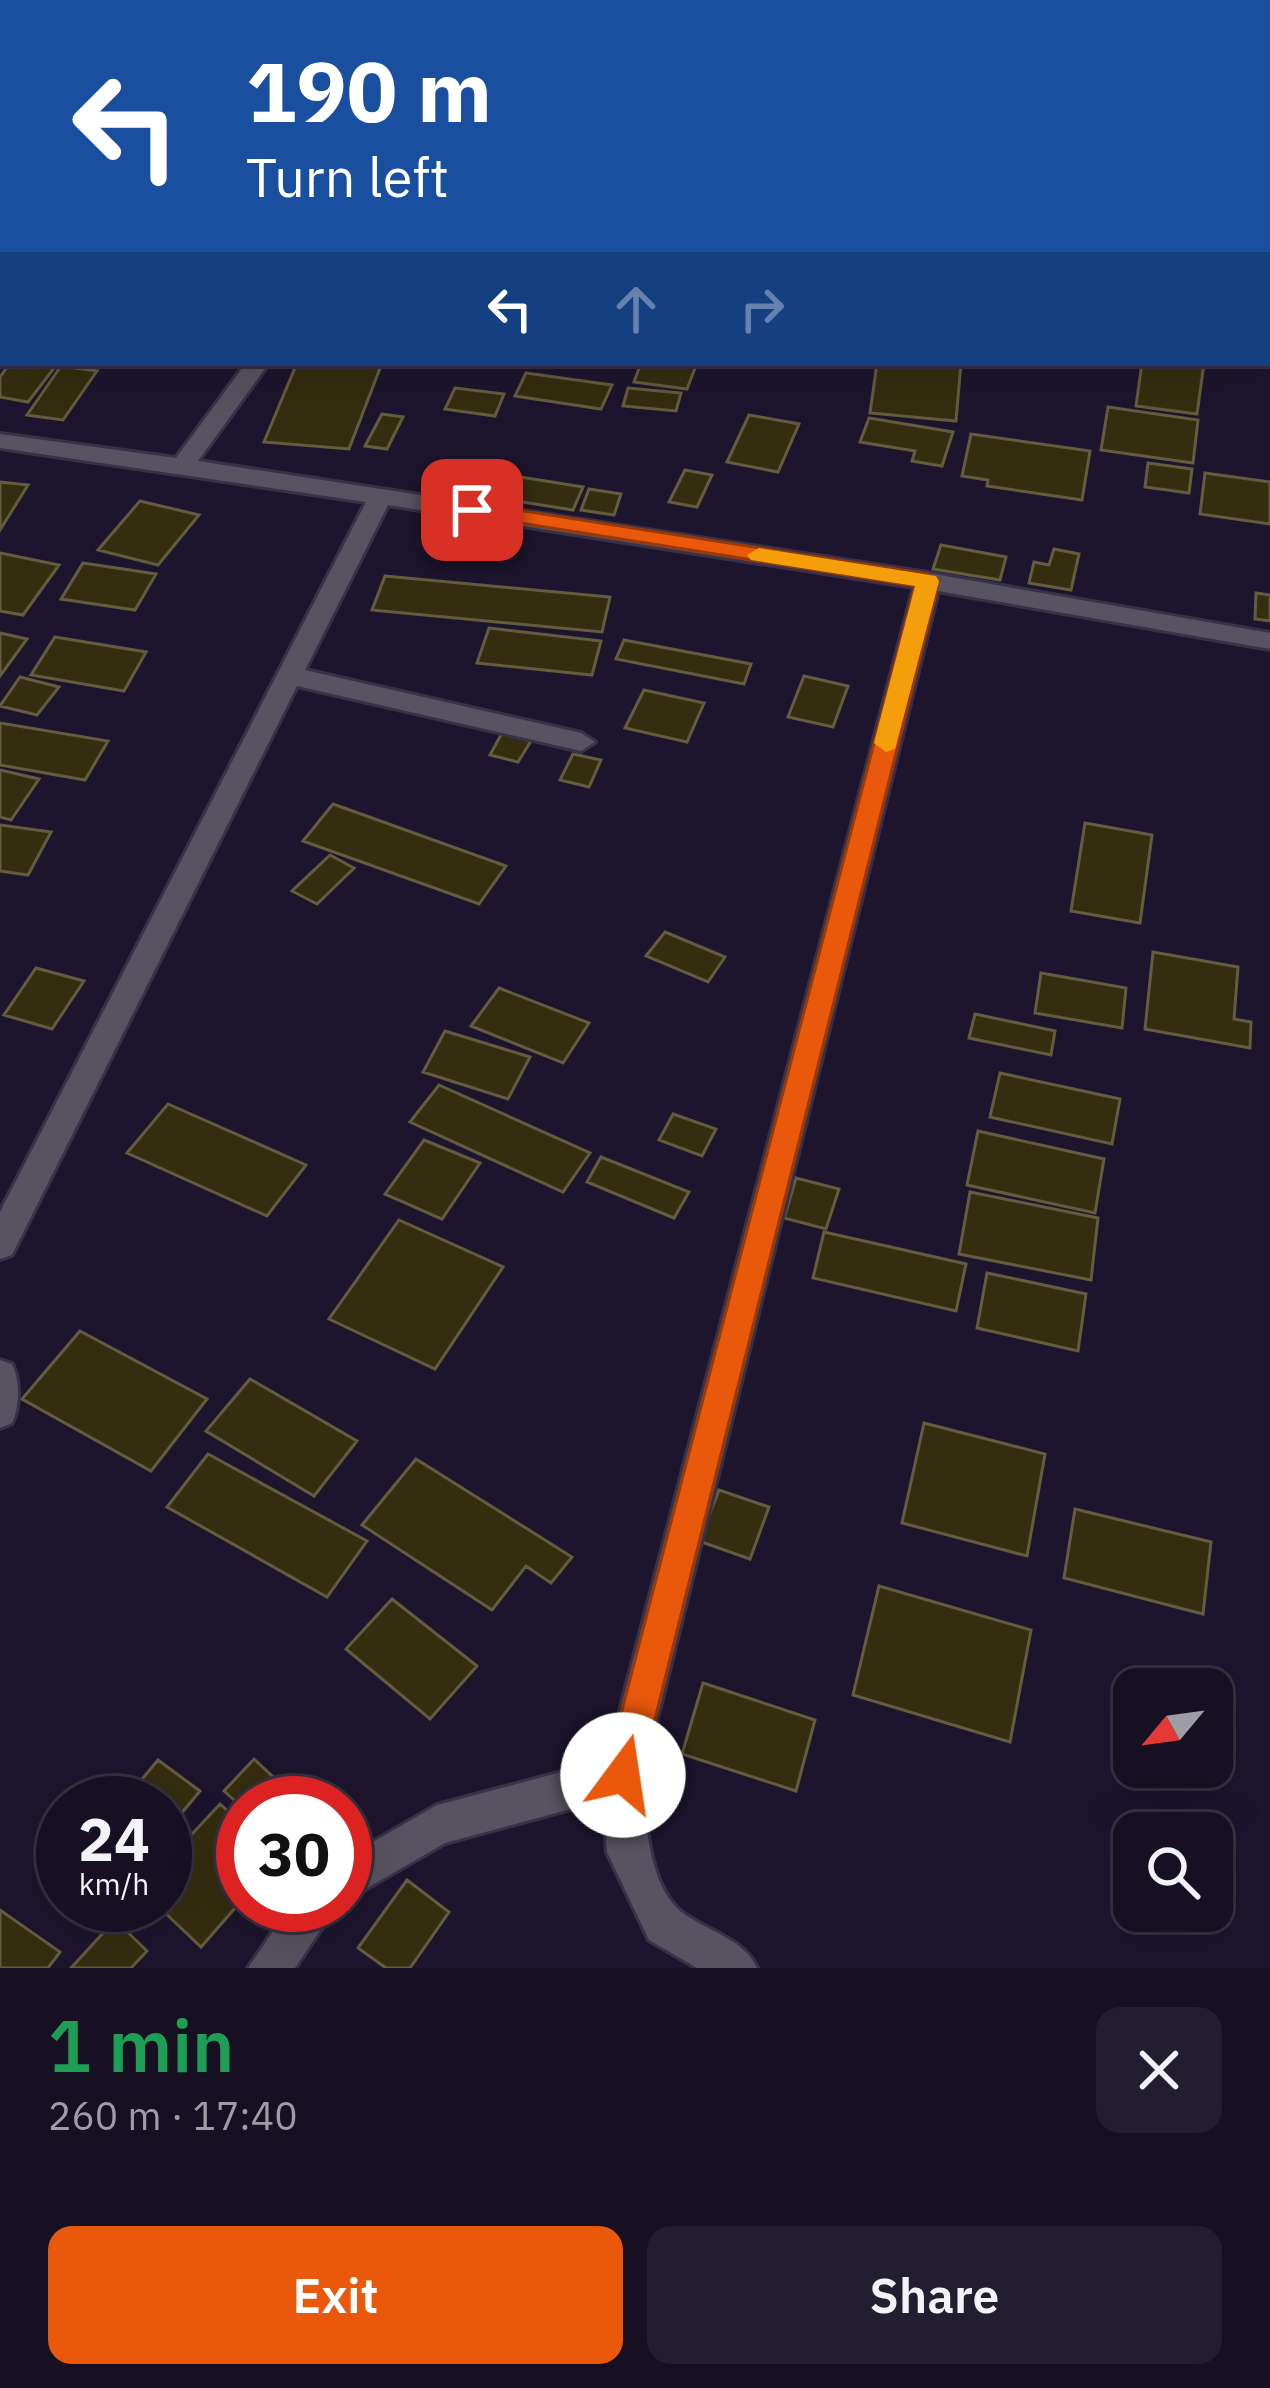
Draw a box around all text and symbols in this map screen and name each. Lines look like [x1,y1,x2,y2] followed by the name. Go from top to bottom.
[246,36,492,145] text: 190 m
[48,48,204,204] icon: left
[246,142,449,212] text: Turn left
[477,276,543,342] icon: left
[603,276,669,342] icon: ahead
[729,276,795,342] icon: right
[421,459,523,561] pin
[439,477,505,543] icon: arrive
[1113,1668,1233,1788] north arrow
[1113,1668,1233,1932] map controls
[560,1712,686,1838] position arrow
[216,1776,372,1932] speed limit sign: 30
[78,1799,150,1878] text: 24
[1113,1812,1233,1932] button: search
[79,1864,149,1903] text: km/h
[48,1998,234,2092] text: 1 min
[1096,2007,1222,2133] button: close
[48,2090,298,2141] text: 260 m · 17:40
[48,2226,623,2364] button: Exit
[647,2226,1222,2364] button: Share

